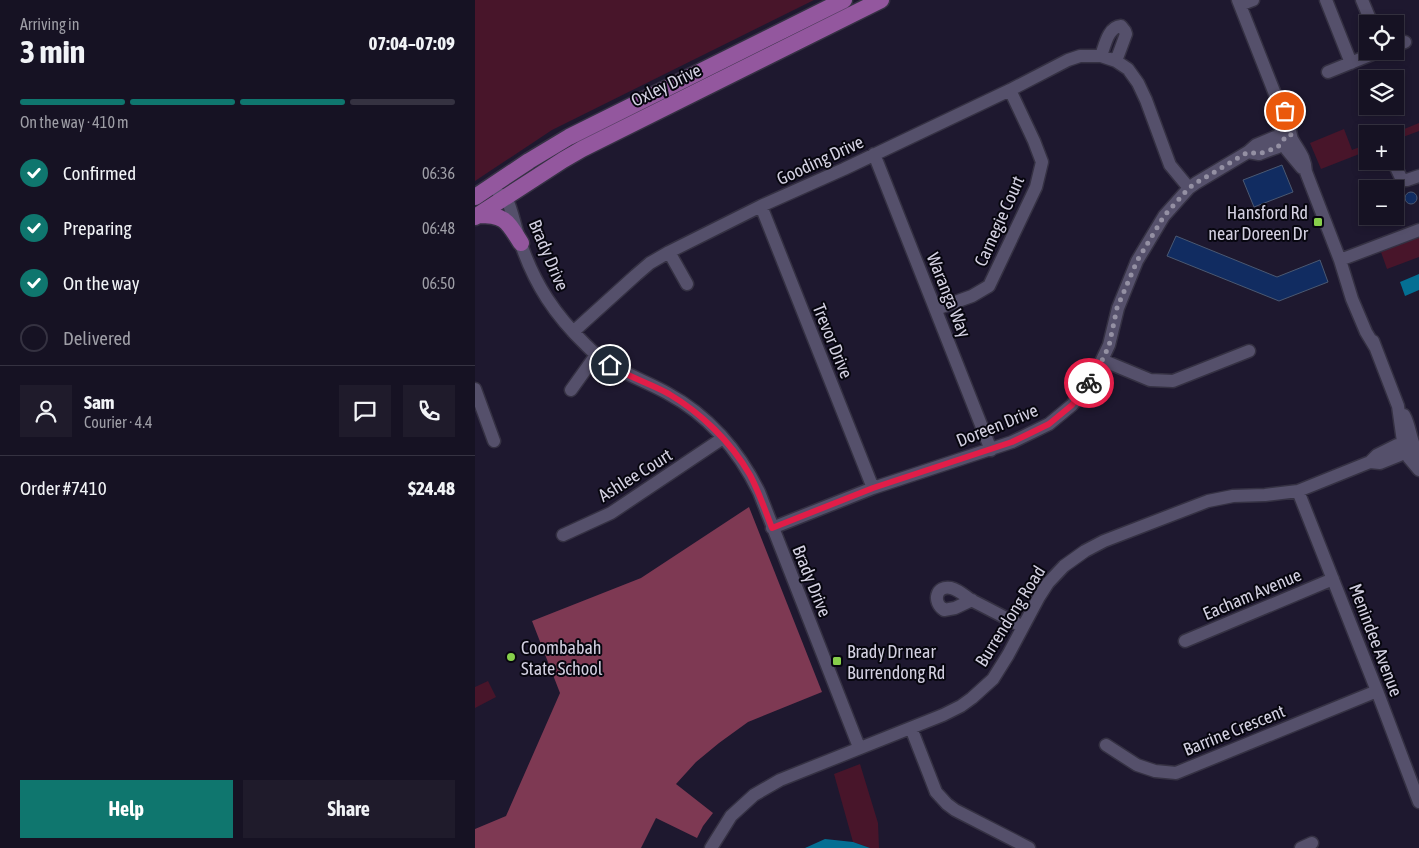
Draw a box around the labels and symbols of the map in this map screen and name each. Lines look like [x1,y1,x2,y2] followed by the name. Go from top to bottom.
[628,59,704,111] street label: Oxley Drive
[1264,90,1306,132] pin
[773,131,867,189] street label: Gooding Drive
[970,173,1028,269] street label: Carnegie Court
[1208,202,1309,244] place label: Hansford Rd near Doreen Dr
[525,216,573,294] street label: Brady Drive
[1312,216,1324,228] marker: Hansford Rd near Doreen Dr
[923,250,975,340] street label: Waranga Way
[809,301,857,381] street label: Trevor Drive
[589,344,631,386] pin
[1064,358,1114,408] courier
[953,399,1041,451] street label: Doreen Drive
[594,444,676,506] street label: Ashlee Court
[788,542,836,620] street label: Brady Drive
[971,562,1049,670] street label: Burrendong Road
[1200,564,1304,624] street label: Eacham Avenue
[1345,581,1407,699] street label: Menindee Avenue
[521,637,603,679] place label: Coombabah State School
[847,641,945,683] place label: Brady Dr near Burrendong Rd
[505,651,517,663] marker: Coombabah State School
[831,655,843,667] marker: Brady Dr near Burrendong Rd
[1180,700,1288,760] street label: Barrine Crescent

